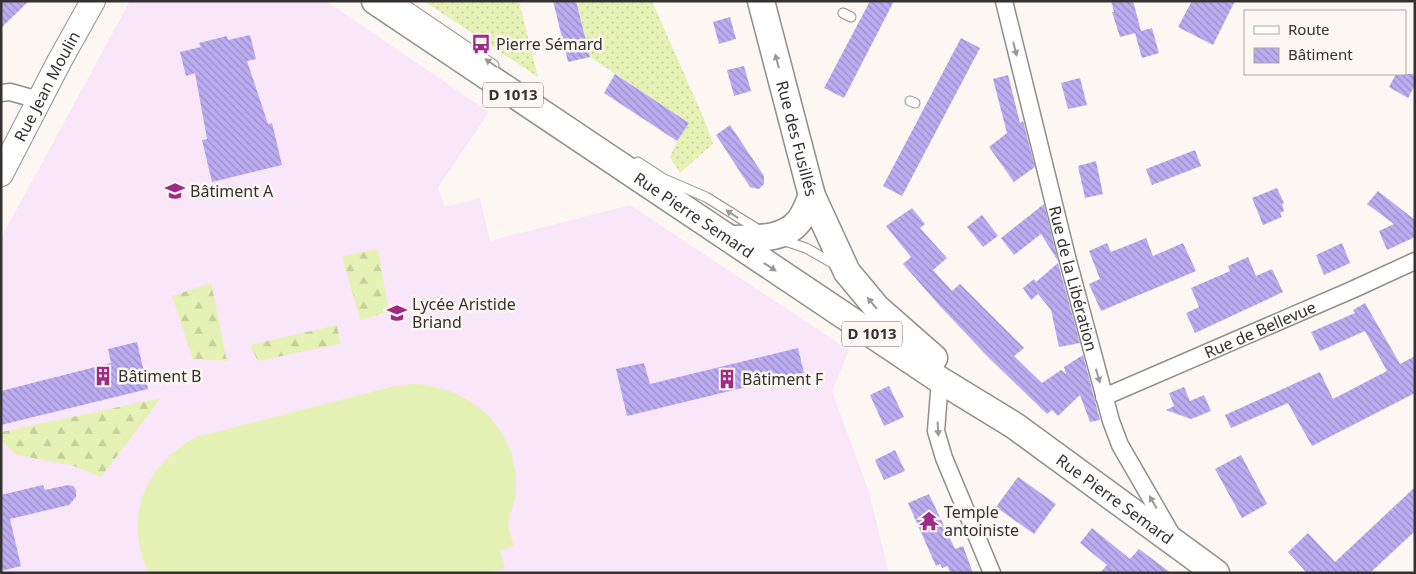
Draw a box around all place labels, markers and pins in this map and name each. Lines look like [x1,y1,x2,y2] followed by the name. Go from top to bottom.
[470,33,492,55] bus stop icon: Pierre Sémard
[496,33,603,55] place label: Pierre Sémard
[164,180,186,202] school or university icon: Bâtiment A
[190,180,274,202] place label: Bâtiment A
[412,293,516,333] place label: Lycée Aristide Briand
[386,302,408,324] school or university icon: Lycée Aristide Briand
[92,365,114,387] building icon: Bâtiment B
[118,365,202,387] place label: Bâtiment B
[716,368,738,390] building icon: Bâtiment F
[742,368,823,390] place label: Bâtiment F
[944,501,1019,541] place label: Temple antoiniste
[918,510,940,532] temple icon: Temple antoiniste

